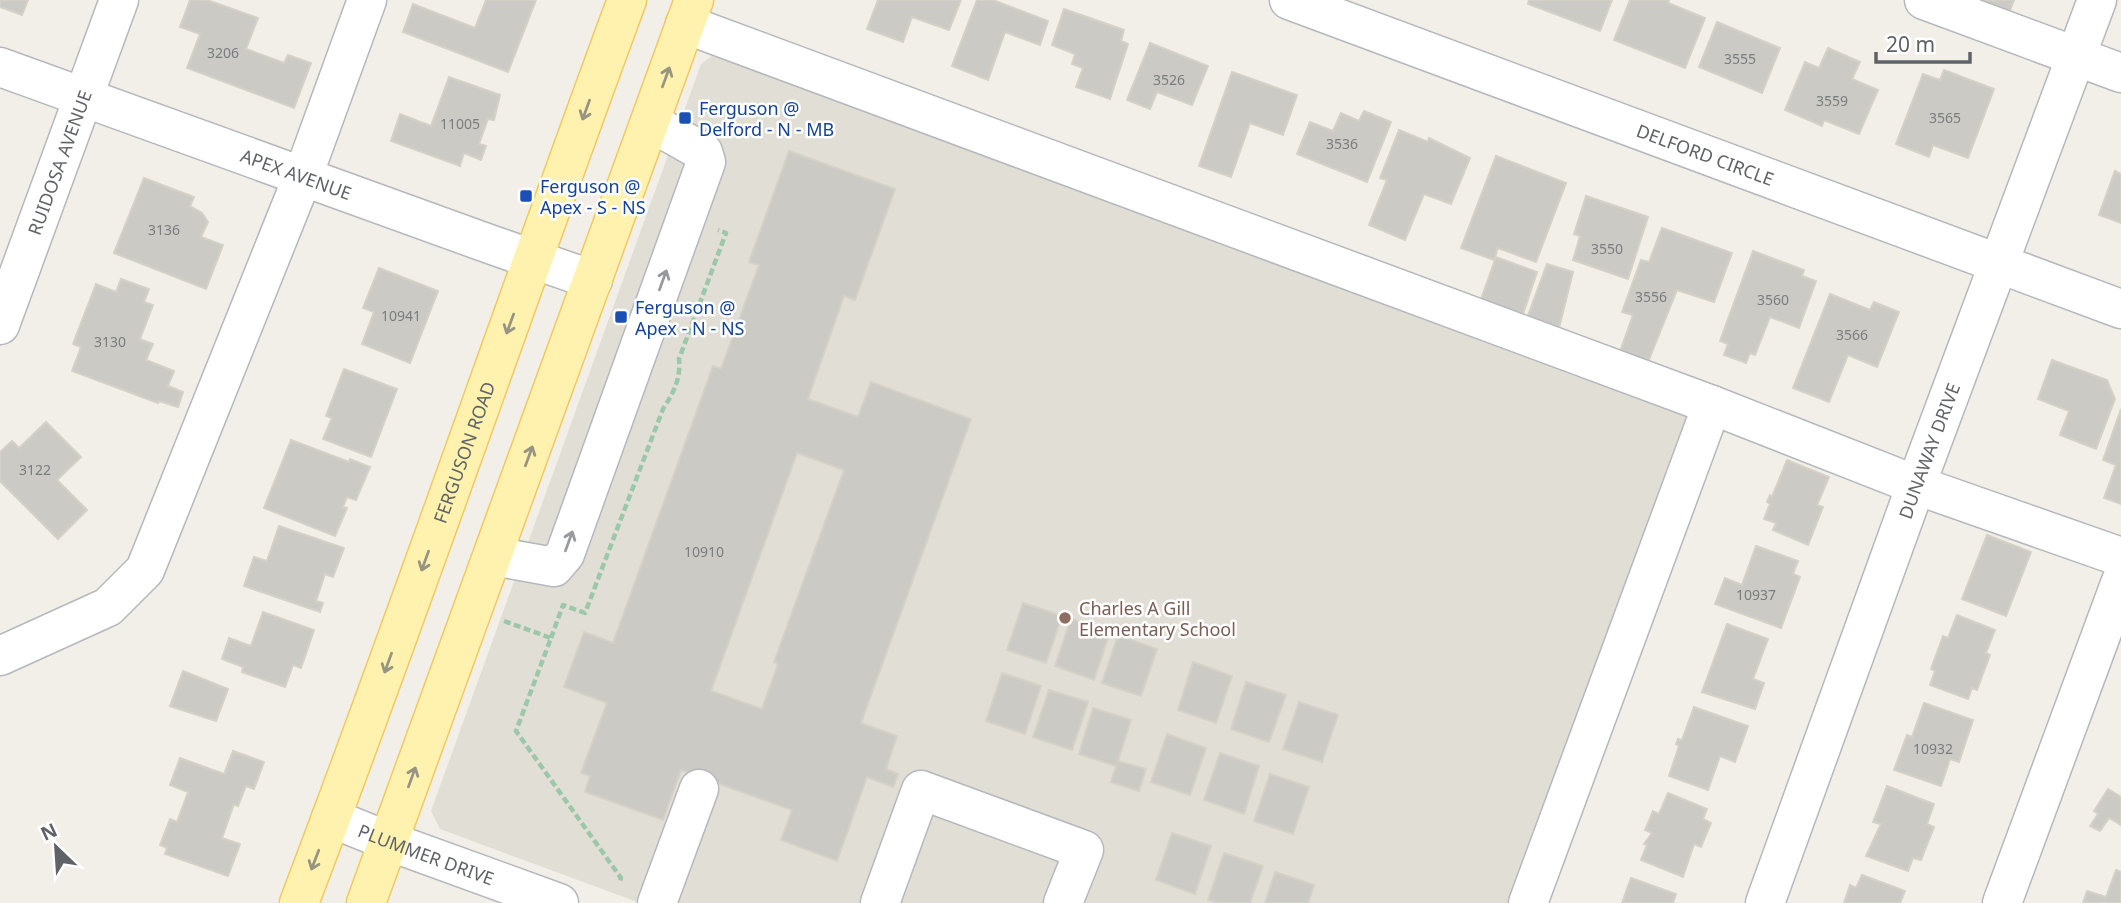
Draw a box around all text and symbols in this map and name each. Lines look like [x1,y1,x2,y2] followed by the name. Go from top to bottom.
[1876,21,1970,65] scale bar
[1886,30,1935,58] text: 20 m
[207,43,239,62] house number: 3206
[1724,49,1756,68] house number: 3555
[661,67,673,89] one-way arrow
[1153,70,1185,89] house number: 3526
[22,87,97,238] street label: RUIDOSA AVENUE
[1816,91,1848,110] house number: 3559
[699,96,834,141] place label: Ferguson @ Delford - N - MB
[579,99,591,120] one-way arrow
[1929,108,1961,127] house number: 3565
[677,110,693,126] marker: Ferguson @ Delford - N - MB
[440,114,480,133] house number: 11005
[1633,118,1777,191] street label: DELFORD CIRCLE
[1326,134,1358,153] house number: 3536
[238,143,355,205] street label: APEX AVENUE
[540,174,646,219] place label: Ferguson @ Apex - S - NS
[518,188,534,204] marker: Ferguson @ Apex - S - NS
[148,220,180,239] house number: 3136
[1591,239,1623,258] house number: 3550
[658,270,670,292] one-way arrow
[1635,287,1667,306] house number: 3556
[1757,290,1789,309] house number: 3560
[635,295,745,340] place label: Ferguson @ Apex - N - NS
[381,306,421,325] house number: 10941
[613,309,629,325] marker: Ferguson @ Apex - N - NS
[503,312,515,334] one-way arrow
[1836,325,1868,344] house number: 3566
[94,332,126,351] house number: 3130
[428,378,500,526] street label: FERGUSON ROAD
[1893,379,1965,522] street label: DUNAWAY DRIVE
[524,445,536,467] one-way arrow
[19,460,51,479] house number: 3122
[564,530,577,552] one-way arrow
[684,542,724,561] house number: 10910
[418,550,430,572] one-way arrow
[1736,585,1776,604] house number: 10937
[1079,596,1236,641] place label: Charles A Gill Elementary School
[1057,610,1073,626] marker: Charles A Gill Elementary School
[381,652,393,674] one-way arrow
[1913,739,1953,758] house number: 10932
[407,766,419,788] one-way arrow
[21,812,91,882] north arrow
[36,817,61,847] text: N
[355,818,497,890] street label: PLUMMER DRIVE
[308,849,320,871] one-way arrow

